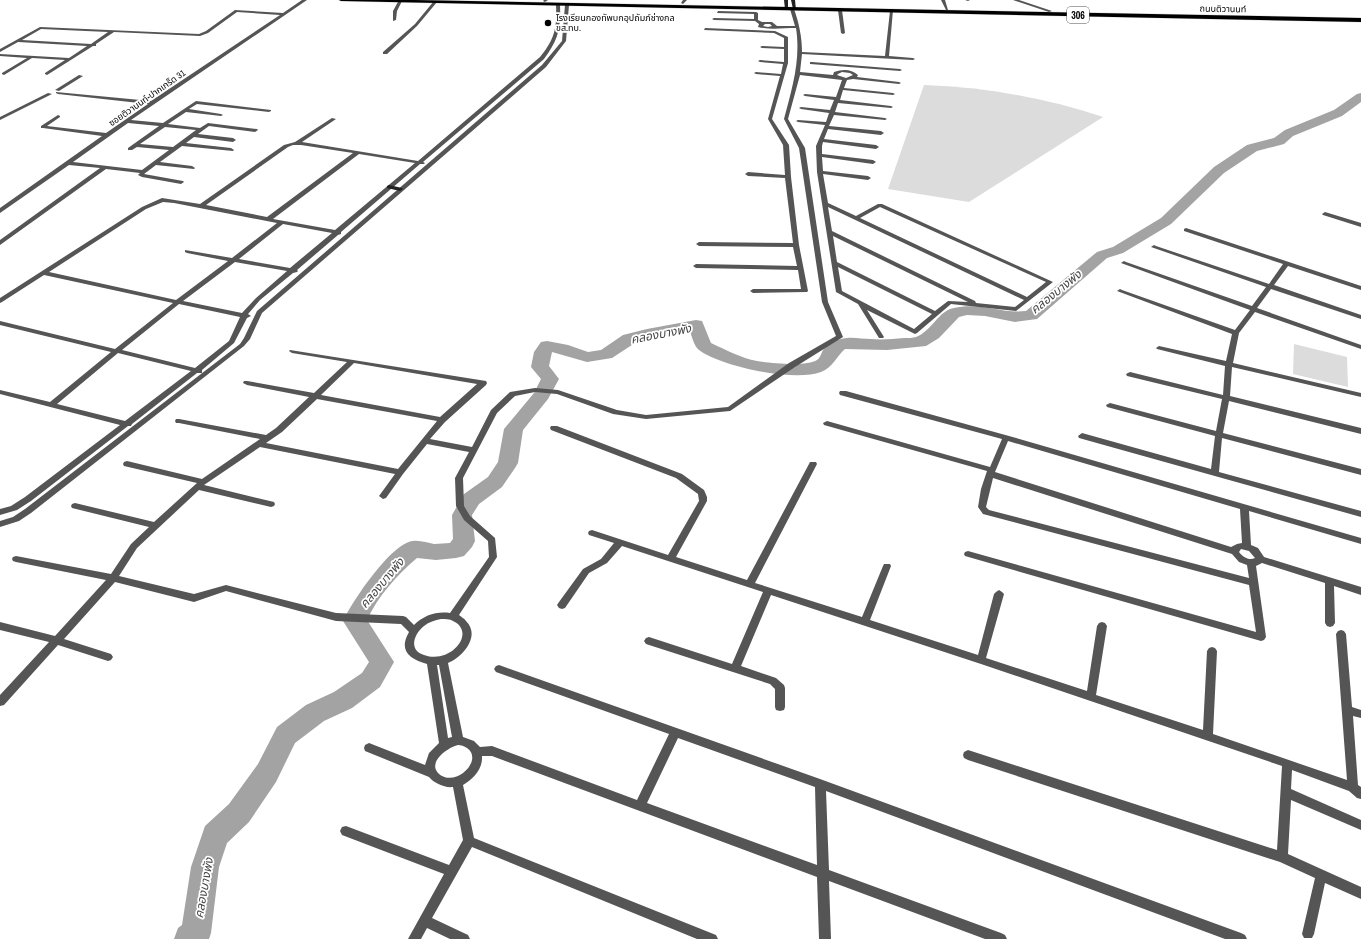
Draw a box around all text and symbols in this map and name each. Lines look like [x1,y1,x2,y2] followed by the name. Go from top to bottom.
[1200,3,1246,15] street label: ถนนติวานนท์
[1067,7,1089,23] road number: 306
[556,12,675,34] place label: โรงเรียนกองทัพบกอุปถัมภ์ช่างกล ขส.ทบ.
[543,18,553,28] marker: โรงเรียนกองทัพบกอุปถัมภ์ช่างกล ขส.ทบ.
[106,67,188,129] street label: ซอยติวานนท์-ปากเกร็ด 31
[1027,266,1085,317] water label: คลองบางพัง
[630,320,693,348] water label: คลองบางพัง
[356,554,408,611] water label: คลองบางพัง
[191,856,217,919] water label: คลองบางพัง

